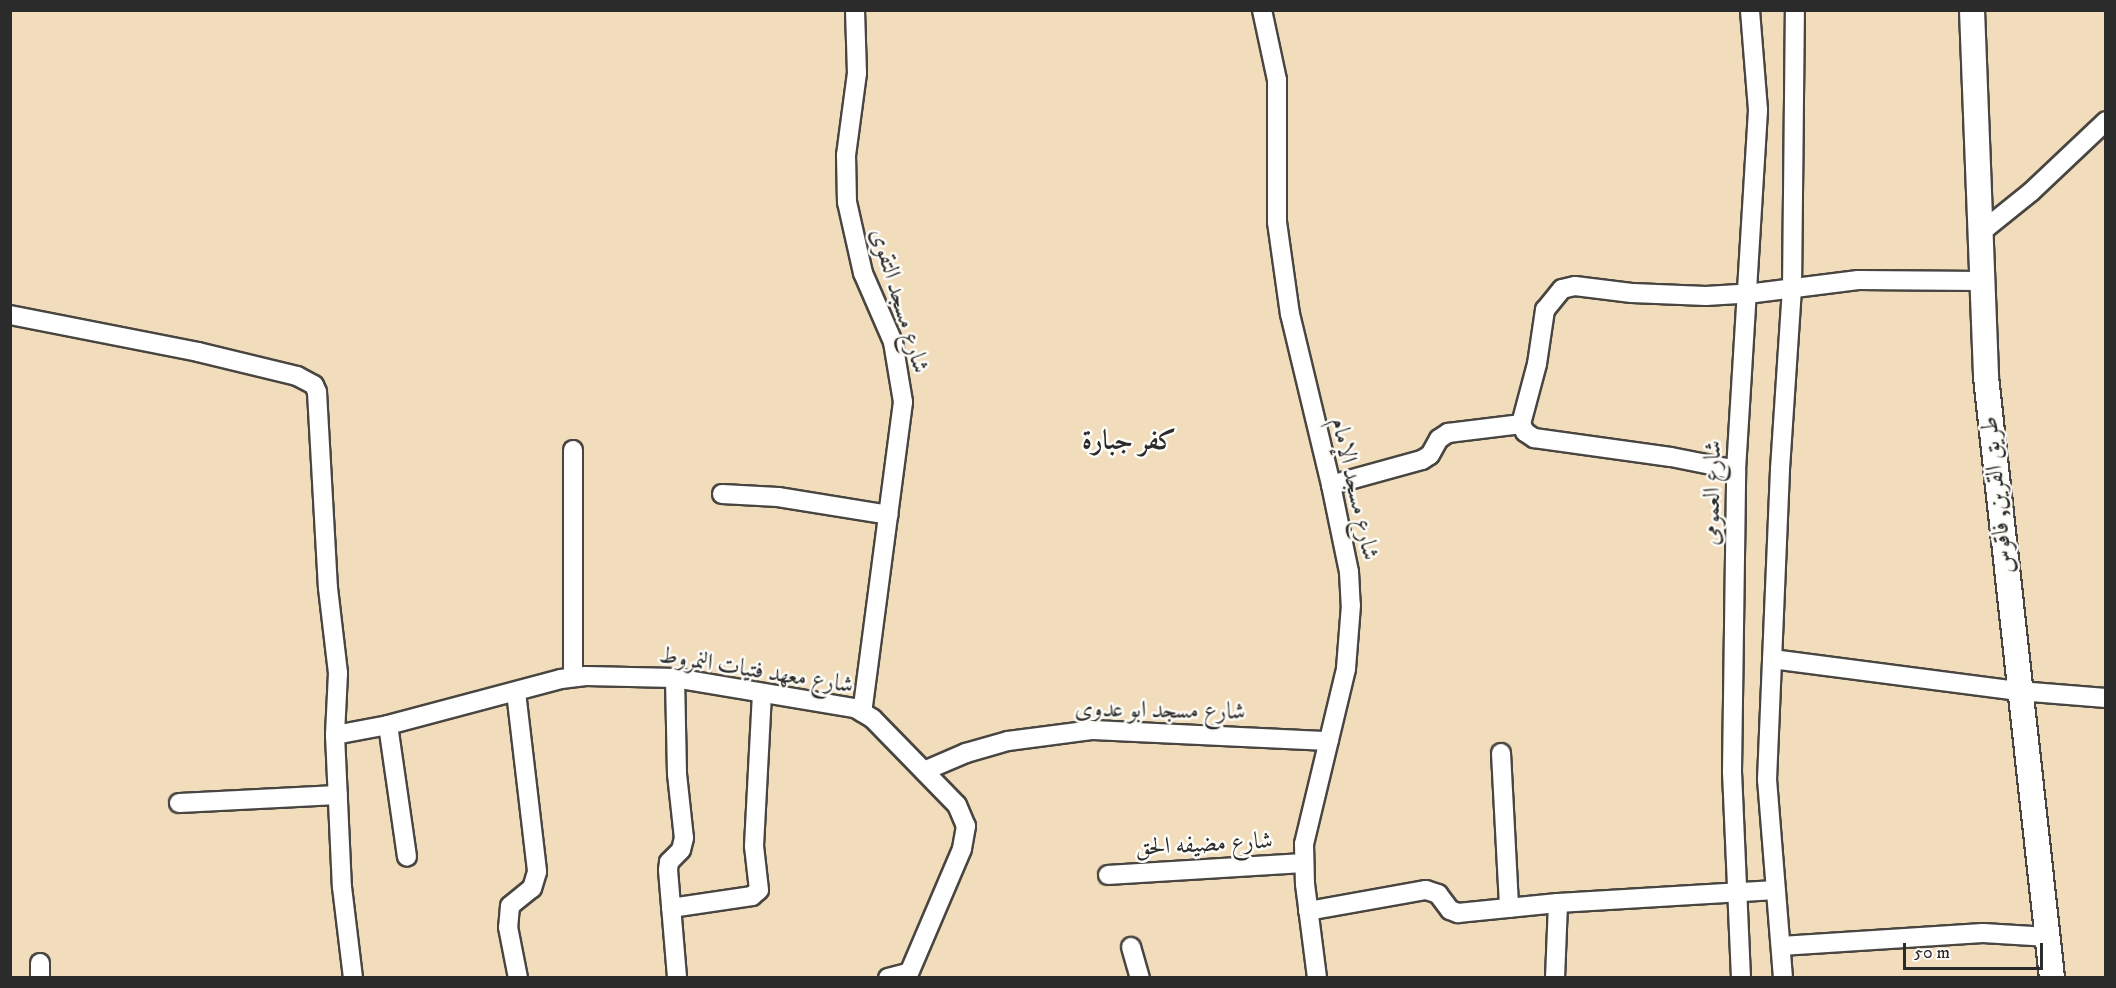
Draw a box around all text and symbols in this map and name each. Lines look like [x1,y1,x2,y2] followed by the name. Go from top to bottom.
[863,225,935,377] street label: شارع مسجد التقوى
[1324,415,1384,563] street label: شارع مسجد الإمام
[1975,415,2021,575] street label: طريق القرين, فاقوس
[1082,426,1176,458] district label: كفر جبارة
[1698,440,1728,546] street label: شارع العمومى
[657,641,855,701] street label: شارع معهد فتيات النمروط
[1074,695,1246,727] street label: شارع مسجد ابو عدوى
[1135,827,1273,863] street label: شارع مضيفه الحق
[1906,931,2046,969] scale bar
[1914,942,1950,964] text: 50 m

